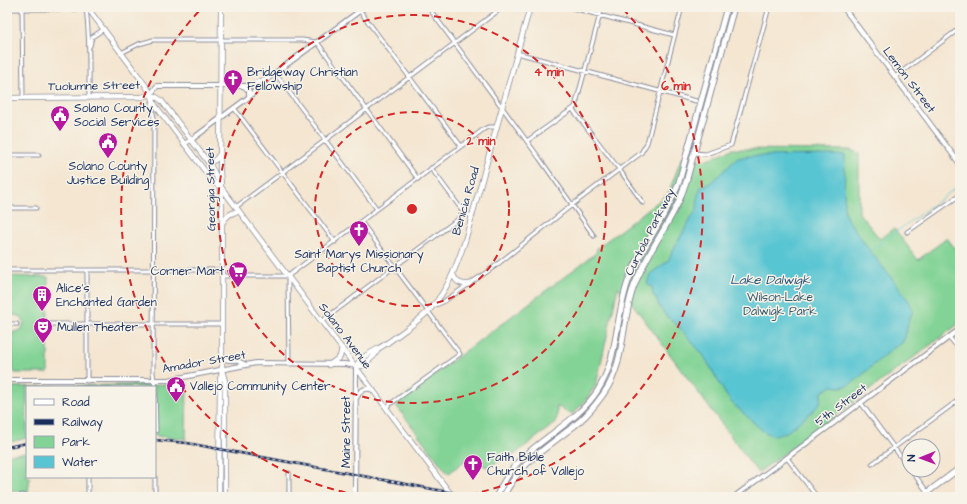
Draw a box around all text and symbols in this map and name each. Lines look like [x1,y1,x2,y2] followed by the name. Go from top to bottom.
[879,43,940,117] street label: Lemon Street
[247,64,358,95] place label: Bridgeway Christian Fellowship
[534,64,564,81] text: 4 min
[222,68,244,96] church icon: Bridgeway Christian Fellowship
[48,77,140,95] street label: Tuolumne Street
[661,78,691,95] text: 6 min
[74,100,160,131] place label: Solano County Social Services
[49,104,71,132] public building icon: Solano County Social Services
[97,131,119,159] public building icon: Solano County Justice Building
[466,133,495,150] text: 2 min
[202,147,221,231] street label: Georgia Street
[67,158,149,190] place label: Solano County Justice Building
[448,165,484,237] street label: Benicia Road
[621,185,680,279] street label: Curtola Parkway
[405,202,419,216] centre of rings
[348,219,370,247] church icon: Saint Marys Missionary Baptist Church
[294,246,424,277] place label: Saint Marys Missionary Baptist Church
[227,260,249,288] supermarket icon: Corner Mart
[151,263,224,280] place label: Corner Mart
[730,271,811,290] water label: Lake Dalwigk
[56,280,157,311] place label: Alice's Enchanted Garden
[31,284,53,312] building icon: Alice's Enchanted Garden
[743,289,817,321] park label: Wilson-Lake Dalwigk Park
[314,299,376,373] street label: Solano Avenue
[32,316,54,344] theatre icon: Mullen Theater
[57,319,138,336] place label: Mullen Theater
[161,346,247,378] street label: Amador Street
[165,375,187,403] public building icon: Vallejo Community Center
[190,378,331,396] place label: Vallejo Community Center
[811,380,871,430] street label: 5th Street
[26,386,156,478] legend
[62,394,90,411] text: Road
[338,396,355,468] street label: Maine Street
[62,414,103,432] text: Railway
[62,434,90,451] text: Park
[901,438,941,478] north arrow
[487,449,584,480] place label: Faith Bible Church of Vallejo
[462,453,484,481] church icon: Faith Bible Church of Vallejo
[62,454,98,471] text: Water
[904,454,919,462] text: N

